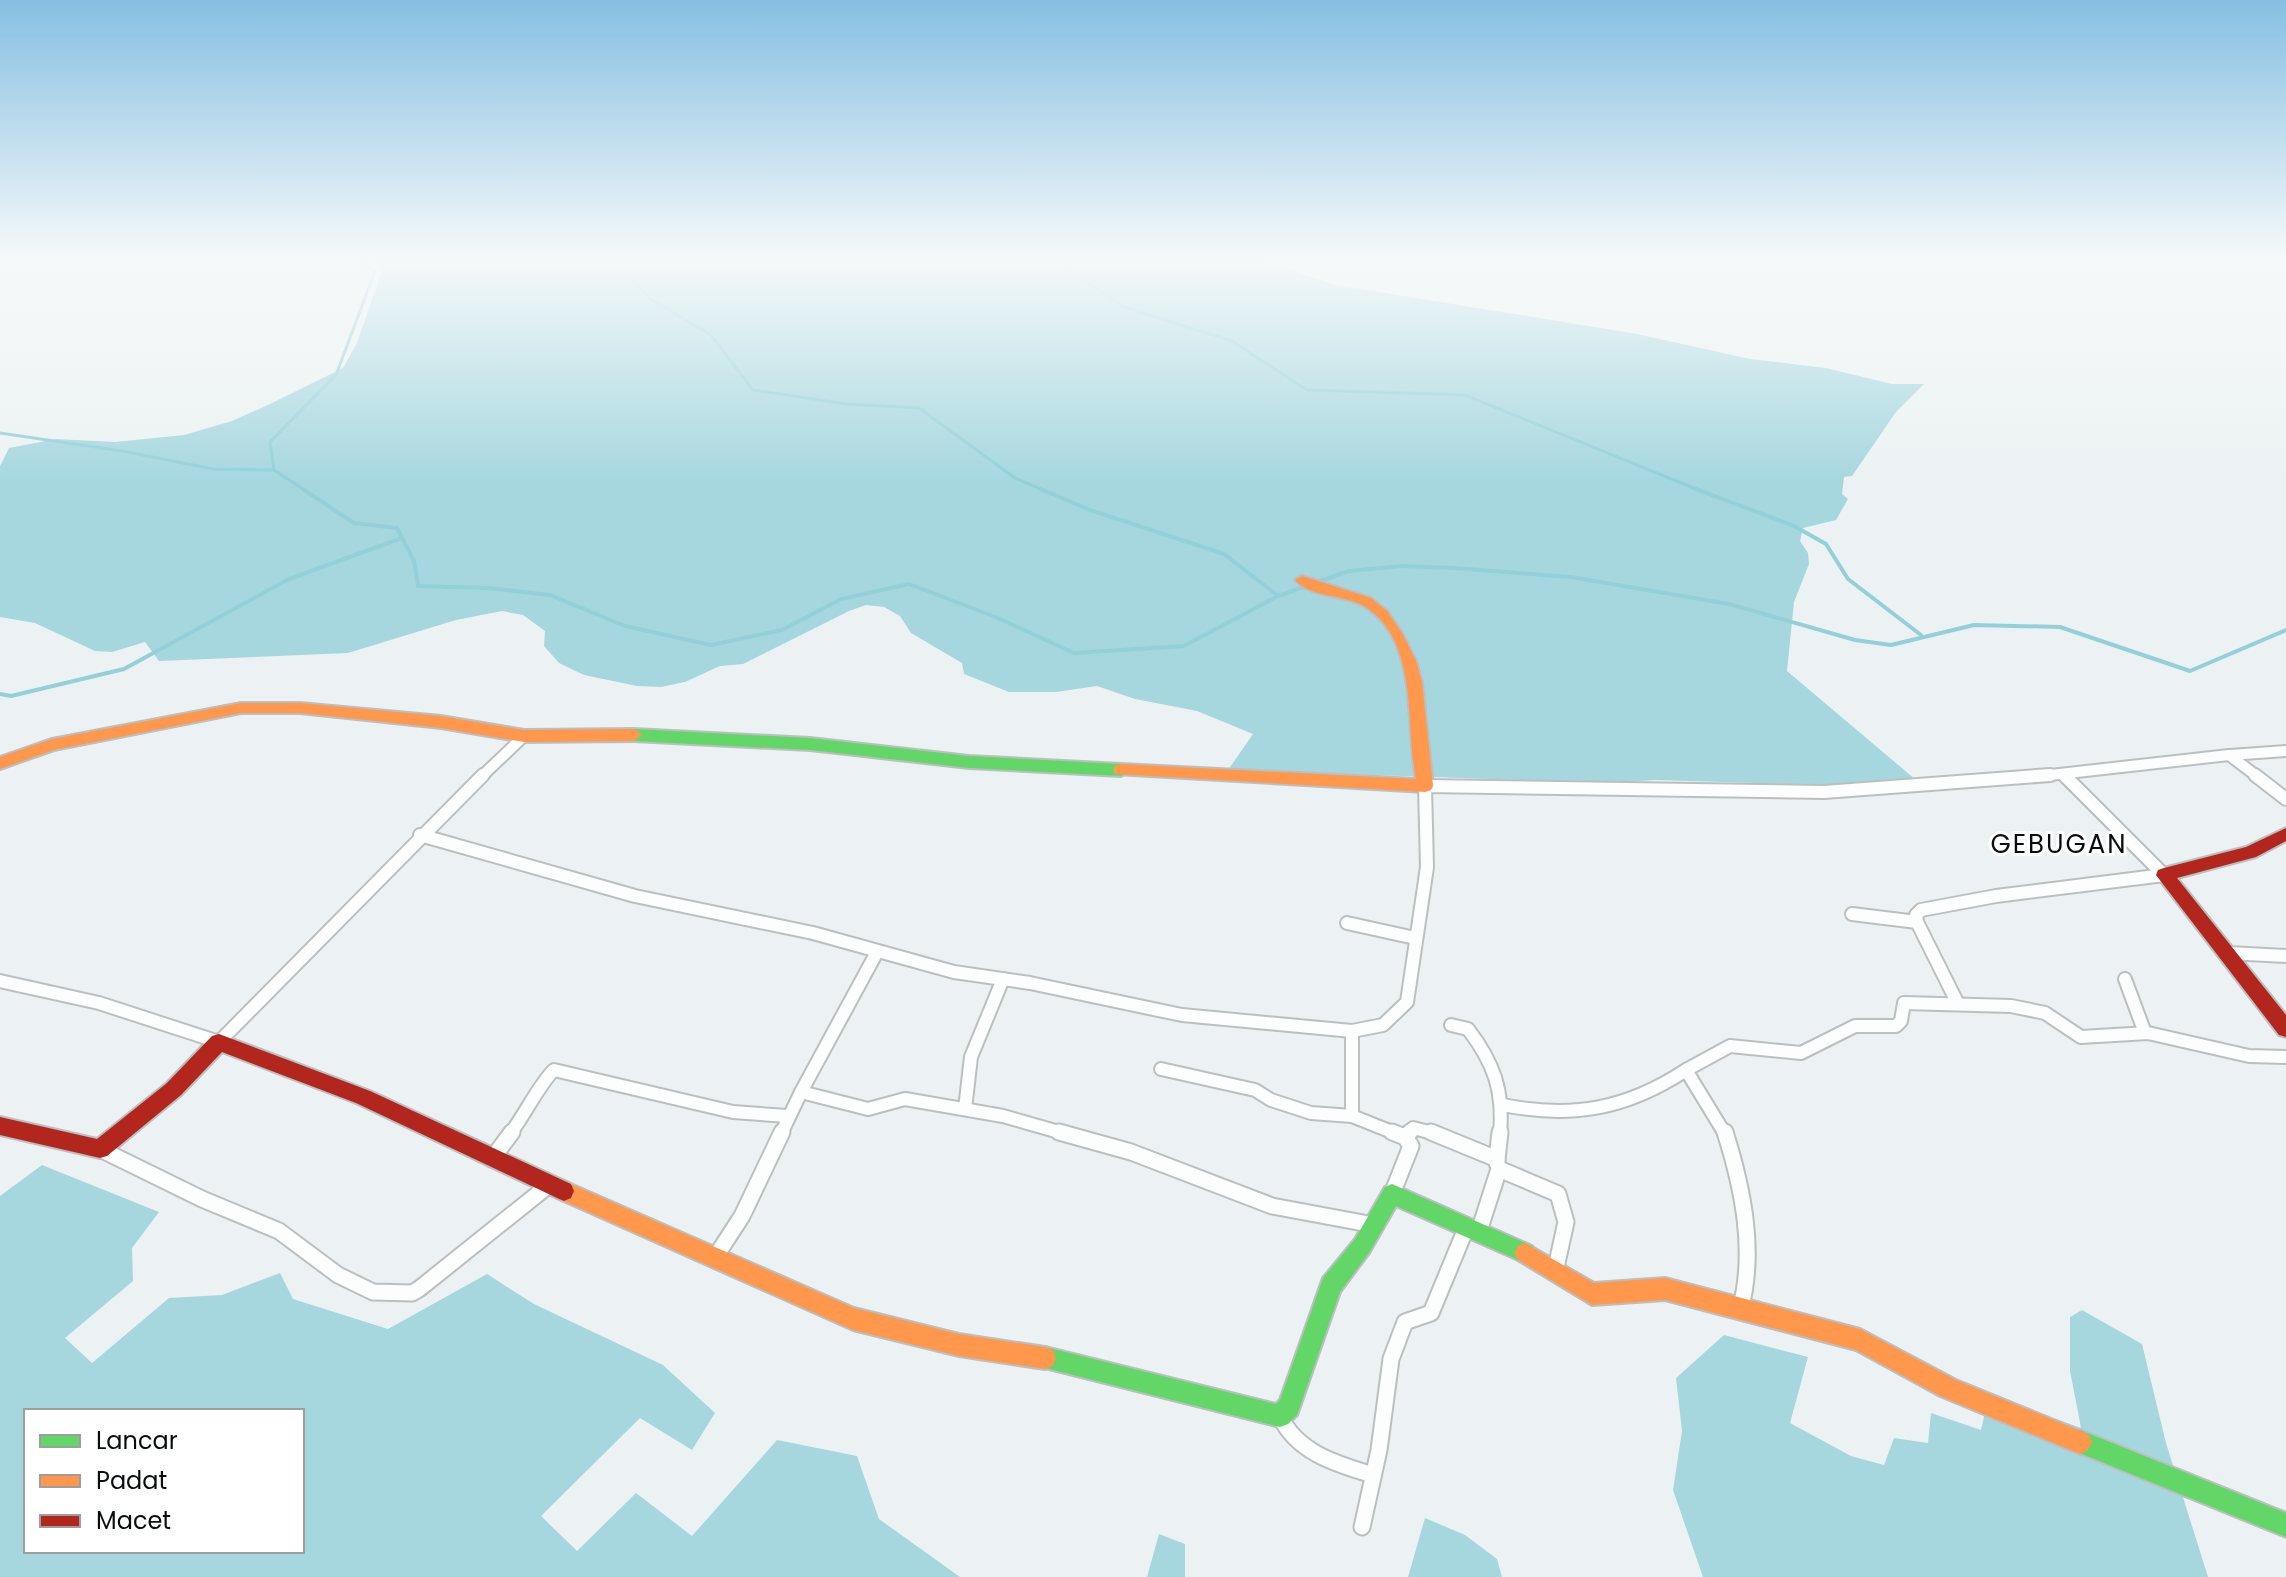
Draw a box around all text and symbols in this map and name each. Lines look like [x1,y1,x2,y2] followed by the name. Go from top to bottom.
[1990,826,2128,862] district label: GEBUGAN
[24,1409,304,1553] legend
[96,1424,178,1457] text: Lancar
[96,1464,167,1497] text: Padat
[96,1504,171,1537] text: Macet

